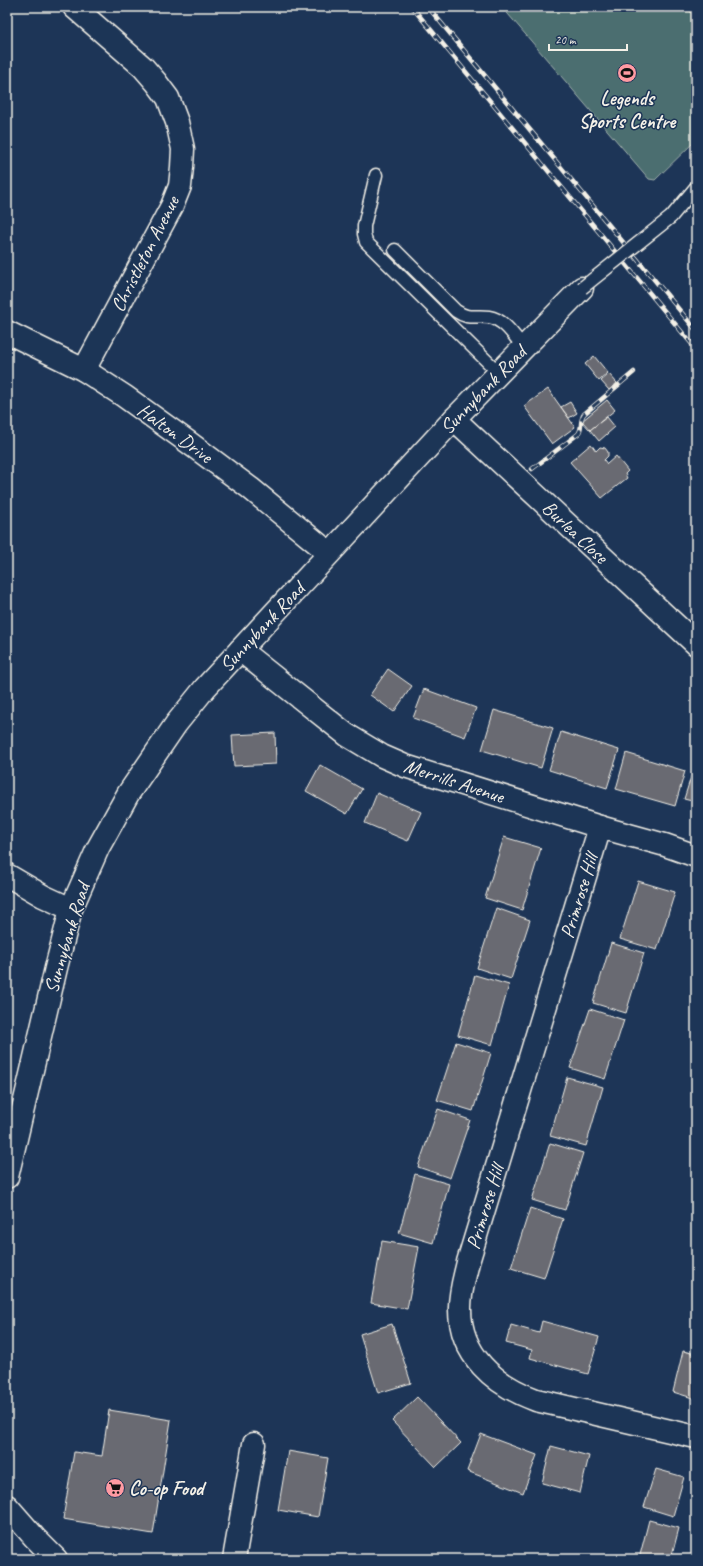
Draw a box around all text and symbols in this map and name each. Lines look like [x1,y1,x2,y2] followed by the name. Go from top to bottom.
[549,26,627,52] scale bar
[555,32,577,48] text: 20 m
[616,62,638,84] sports icon: Legends Sports Centre
[579,86,676,134] place label: Legends Sports Centre
[105,191,186,316] street label: Christleton Avenue
[435,338,534,440] street label: Sunnybank Road
[133,397,219,469] street label: Halton Drive
[537,495,614,570] street label: Burlea Close
[214,575,312,677] street label: Sunnybank Road
[401,753,509,809] street label: Merrills Avenue
[554,847,605,941] street label: Primrose Hill
[38,877,96,996] street label: Sunnybank Road
[460,1158,511,1252] street label: Primrose Hill
[129,1476,207,1501] place label: Co-op Food
[104,1477,126,1499] supermarket icon: Co-op Food

